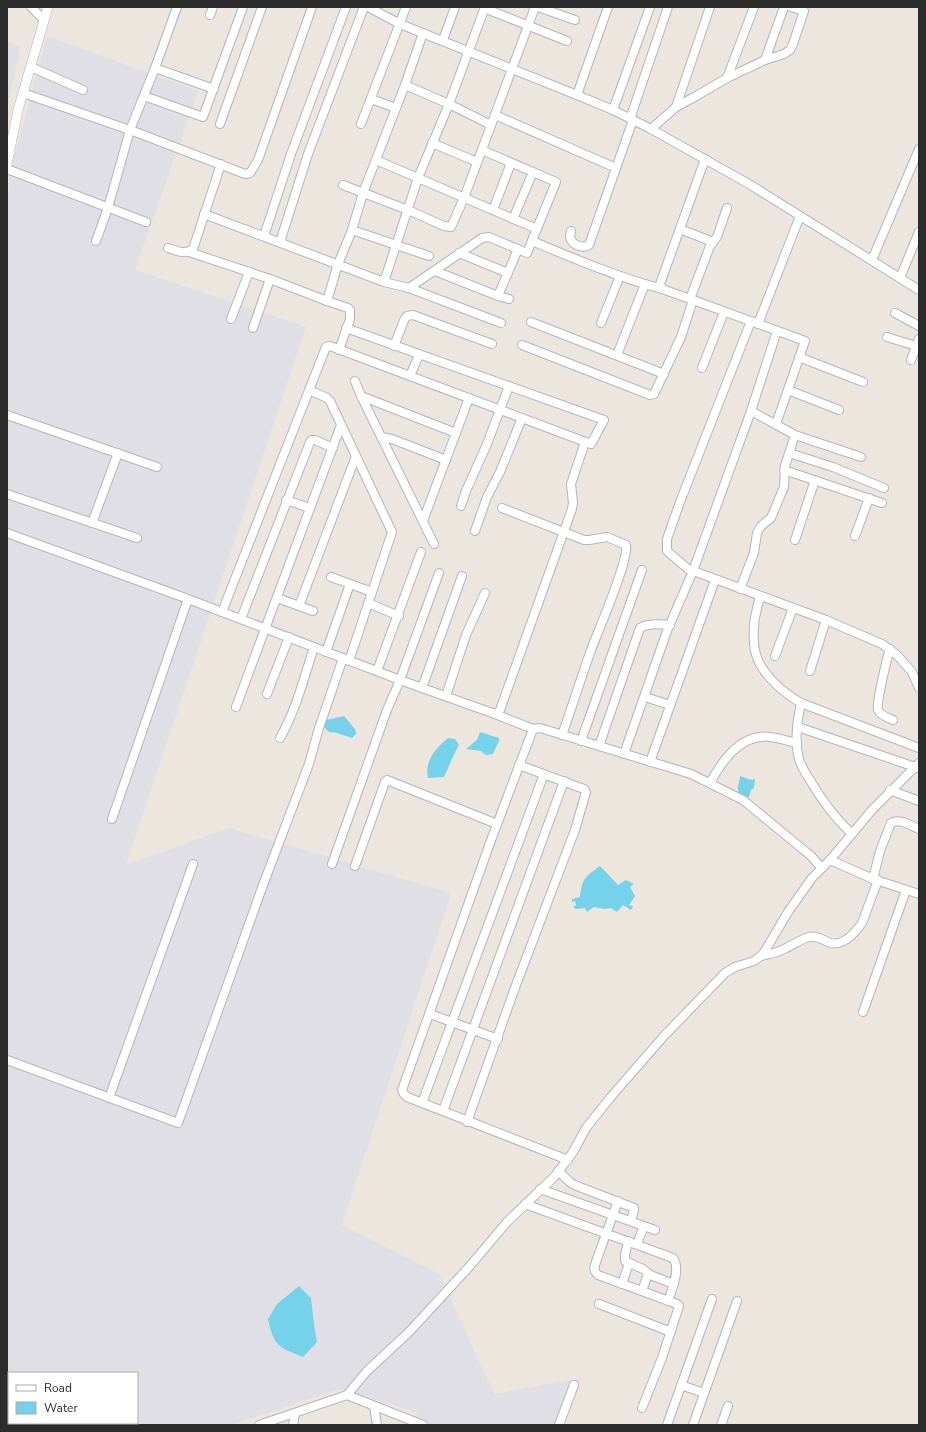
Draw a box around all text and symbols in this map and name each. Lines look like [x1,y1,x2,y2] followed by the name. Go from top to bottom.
[8,1372,138,1424] legend
[44,1380,72,1396] text: Road
[44,1400,78,1416] text: Water

